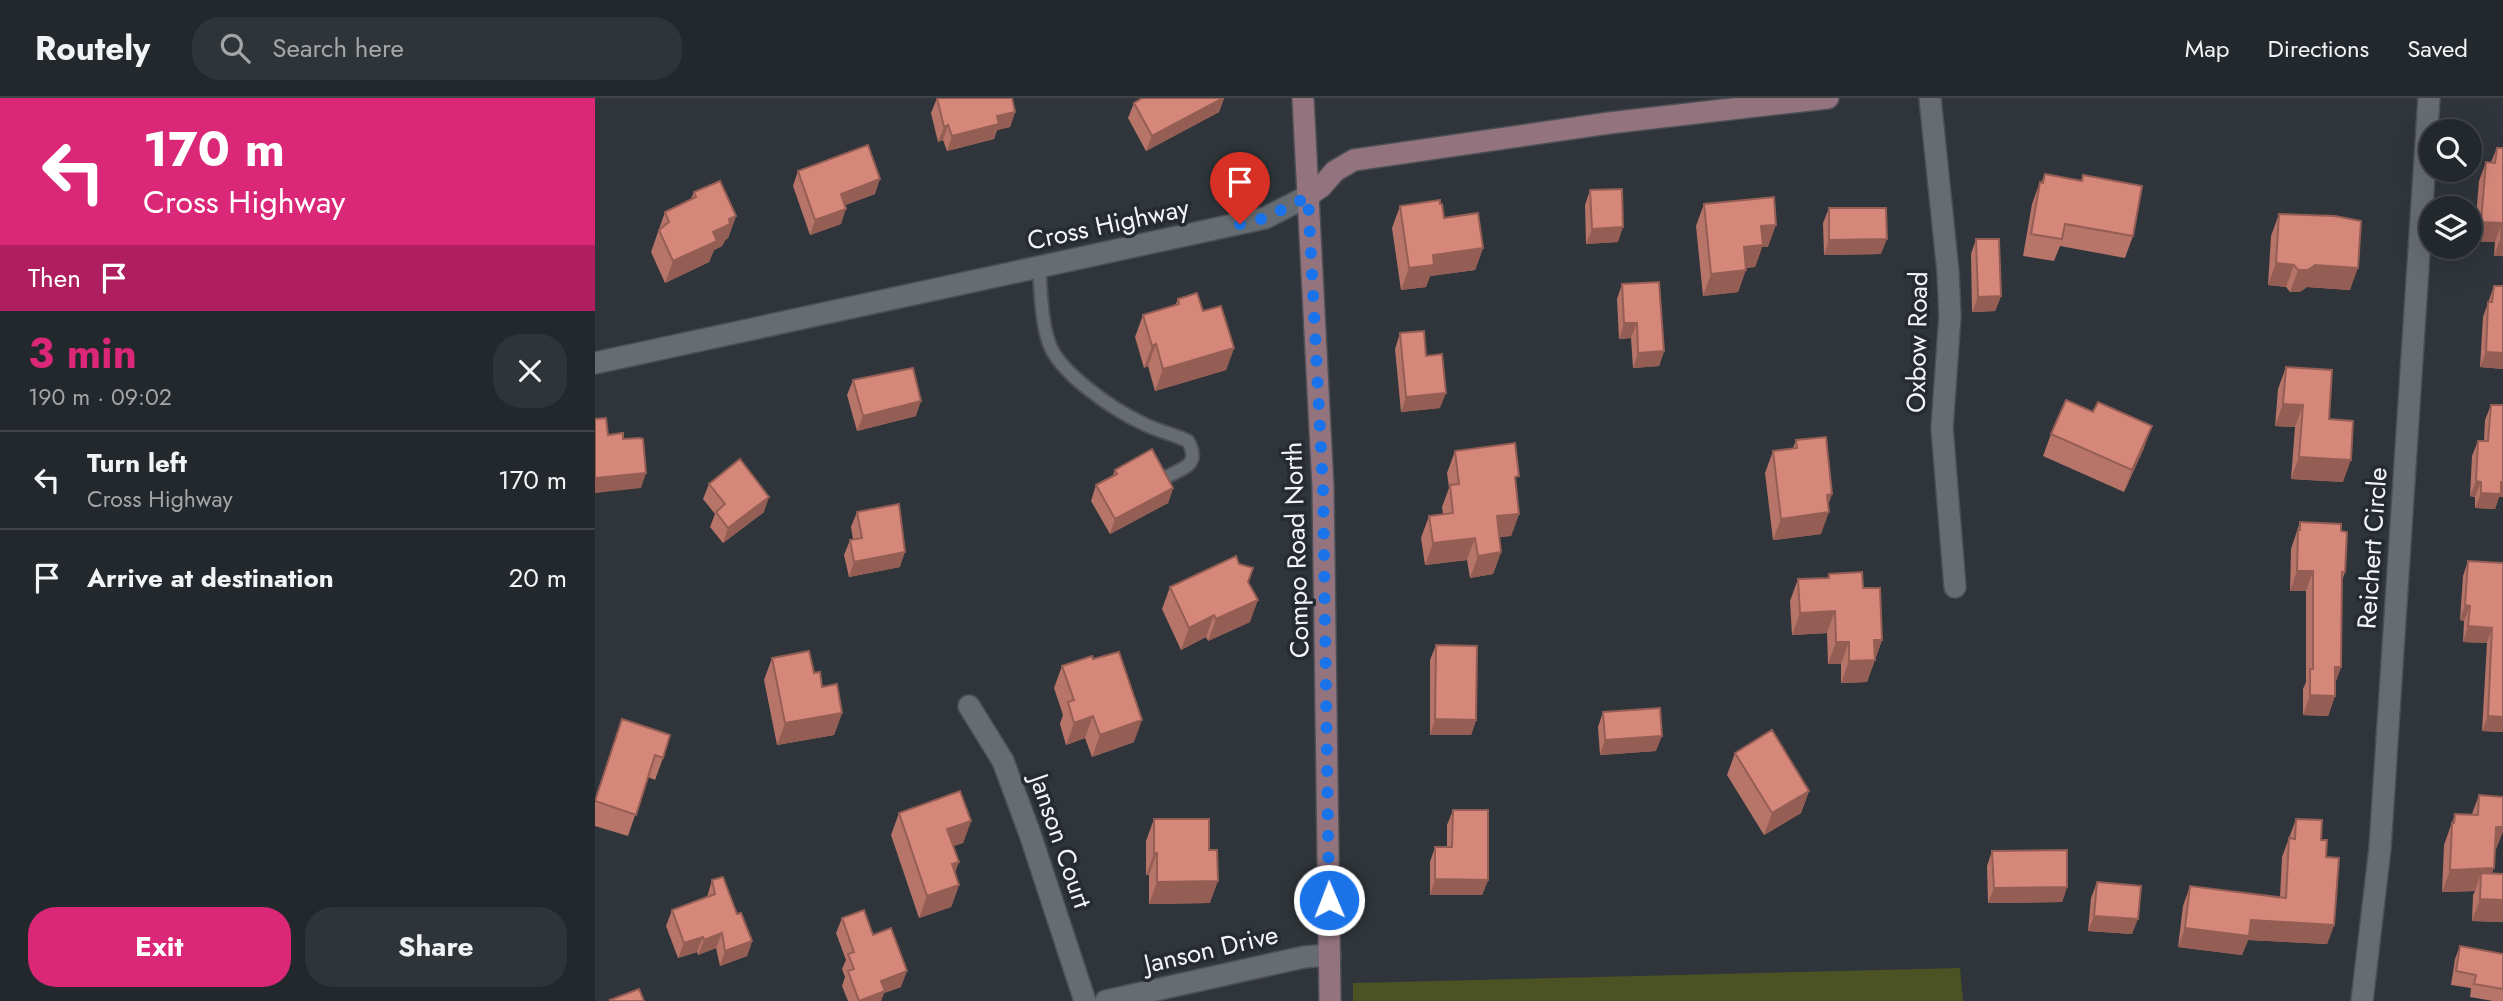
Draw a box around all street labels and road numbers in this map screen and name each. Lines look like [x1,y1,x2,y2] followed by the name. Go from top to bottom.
[1024,188,1193,260] street label: Cross Highway
[1897,271,1937,413] street label: Oxbow Road
[1273,441,1319,659] street label: Compo Road North
[2347,466,2397,630] street label: Reichert Circle
[1019,766,1102,914] street label: Janson Court
[1137,915,1282,984] street label: Janson Drive

